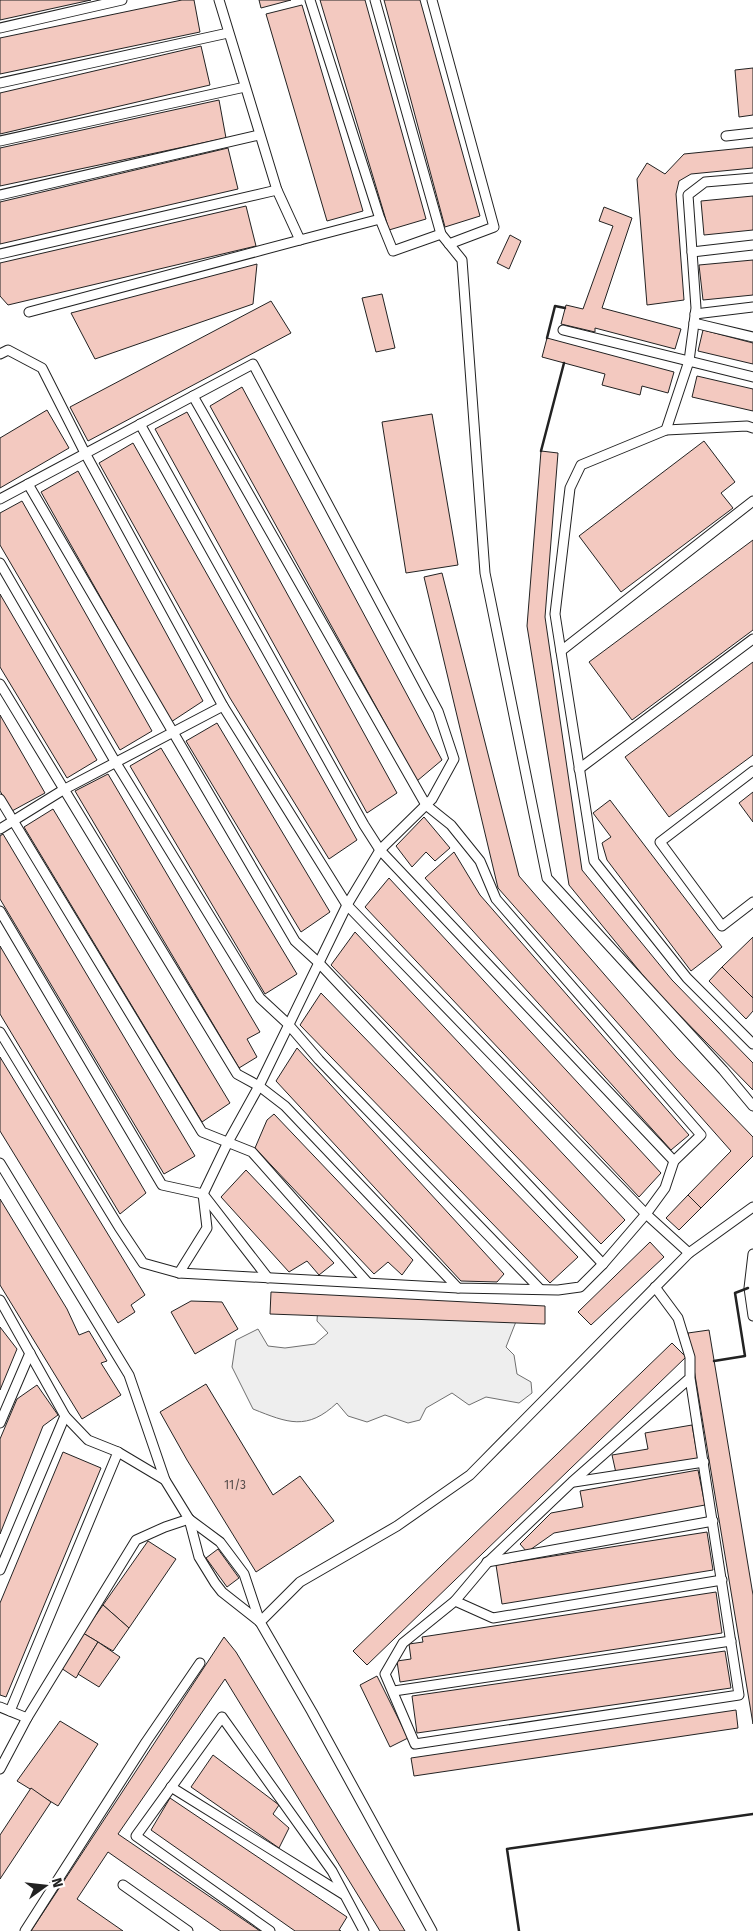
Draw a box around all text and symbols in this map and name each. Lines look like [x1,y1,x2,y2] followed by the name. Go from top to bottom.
[224,1478,246,1492] house number: 11/3
[20,1861,70,1911] north arrow
[48,1876,66,1889] text: N

